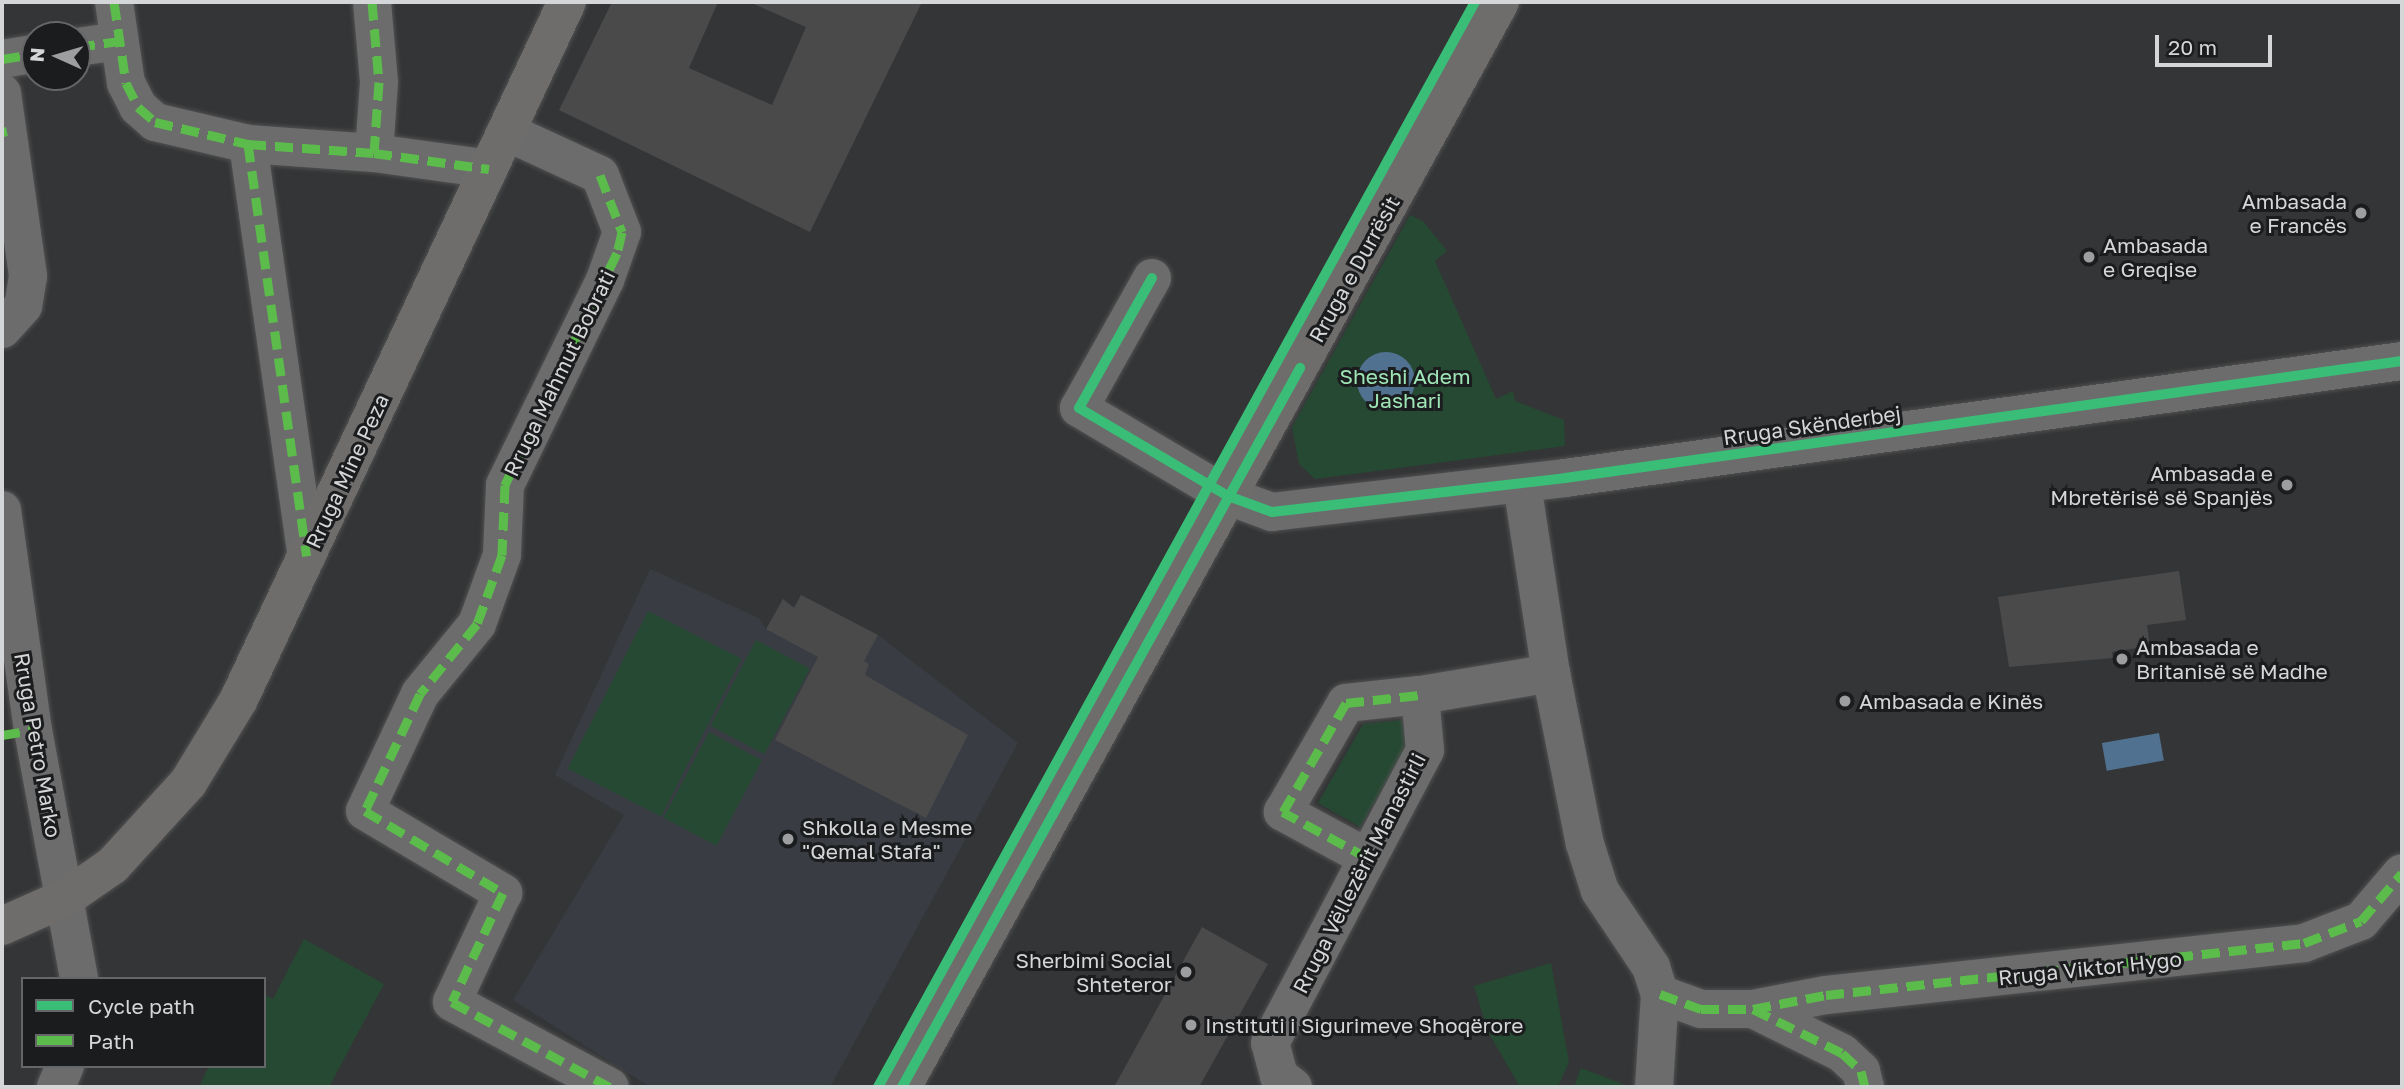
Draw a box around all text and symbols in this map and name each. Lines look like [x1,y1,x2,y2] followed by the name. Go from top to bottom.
[21,21,91,91] north arrow
[2159,21,2276,65] scale bar
[2168,34,2217,60] text: 20 m
[25,47,49,63] text: N
[2242,188,2347,238] place label: Ambasada e Francës
[1303,191,1405,347] street label: Rruga e Durrësit
[2353,205,2369,221] marker: Ambasada e Francës
[2103,232,2208,282] place label: Ambasada e Greqise
[2081,249,2097,265] marker: Ambasada e Greqise
[498,266,620,480] street label: Rruga Mahmut Bobrati
[1340,363,1470,413] park label: Sheshi Adem Jashari
[300,390,394,552] street label: Rruga Mine Peza
[1722,400,1902,450] street label: Rruga Skënderbej
[2050,460,2273,510] place label: Ambasada e Mbretërisë së Spanjës
[2279,477,2295,493] marker: Ambasada e Mbretërisë së Spanjës
[2136,634,2328,684] place label: Ambasada e Britanisë së Madhe
[9,651,67,839] street label: Rruga Petro Marko
[2114,651,2130,667] marker: Ambasada e Britanisë së Madhe
[1859,688,2043,714] place label: Ambasada e Kinës
[1837,693,1853,709] marker: Ambasada e Kinës
[1287,749,1431,997] street label: Rruga Vëllezërit Manastirli
[802,814,973,864] place label: Shkolla e Mesme "Qemal Stafa"
[780,831,796,847] marker: Shkolla e Mesme "Qemal Stafa"
[1997,946,2183,990] street label: Rruga Viktor Hygo
[1016,947,1172,997] place label: Sherbimi Social Shteteror
[1178,964,1194,980] marker: Sherbimi Social Shteteror
[21,977,266,1068] legend
[88,993,195,1019] text: Cycle path
[1205,1012,1523,1038] place label: Instituti i Sigurimeve Shoqërore
[1183,1017,1199,1033] marker: Instituti i Sigurimeve Shoqërore
[88,1028,135,1054] text: Path

